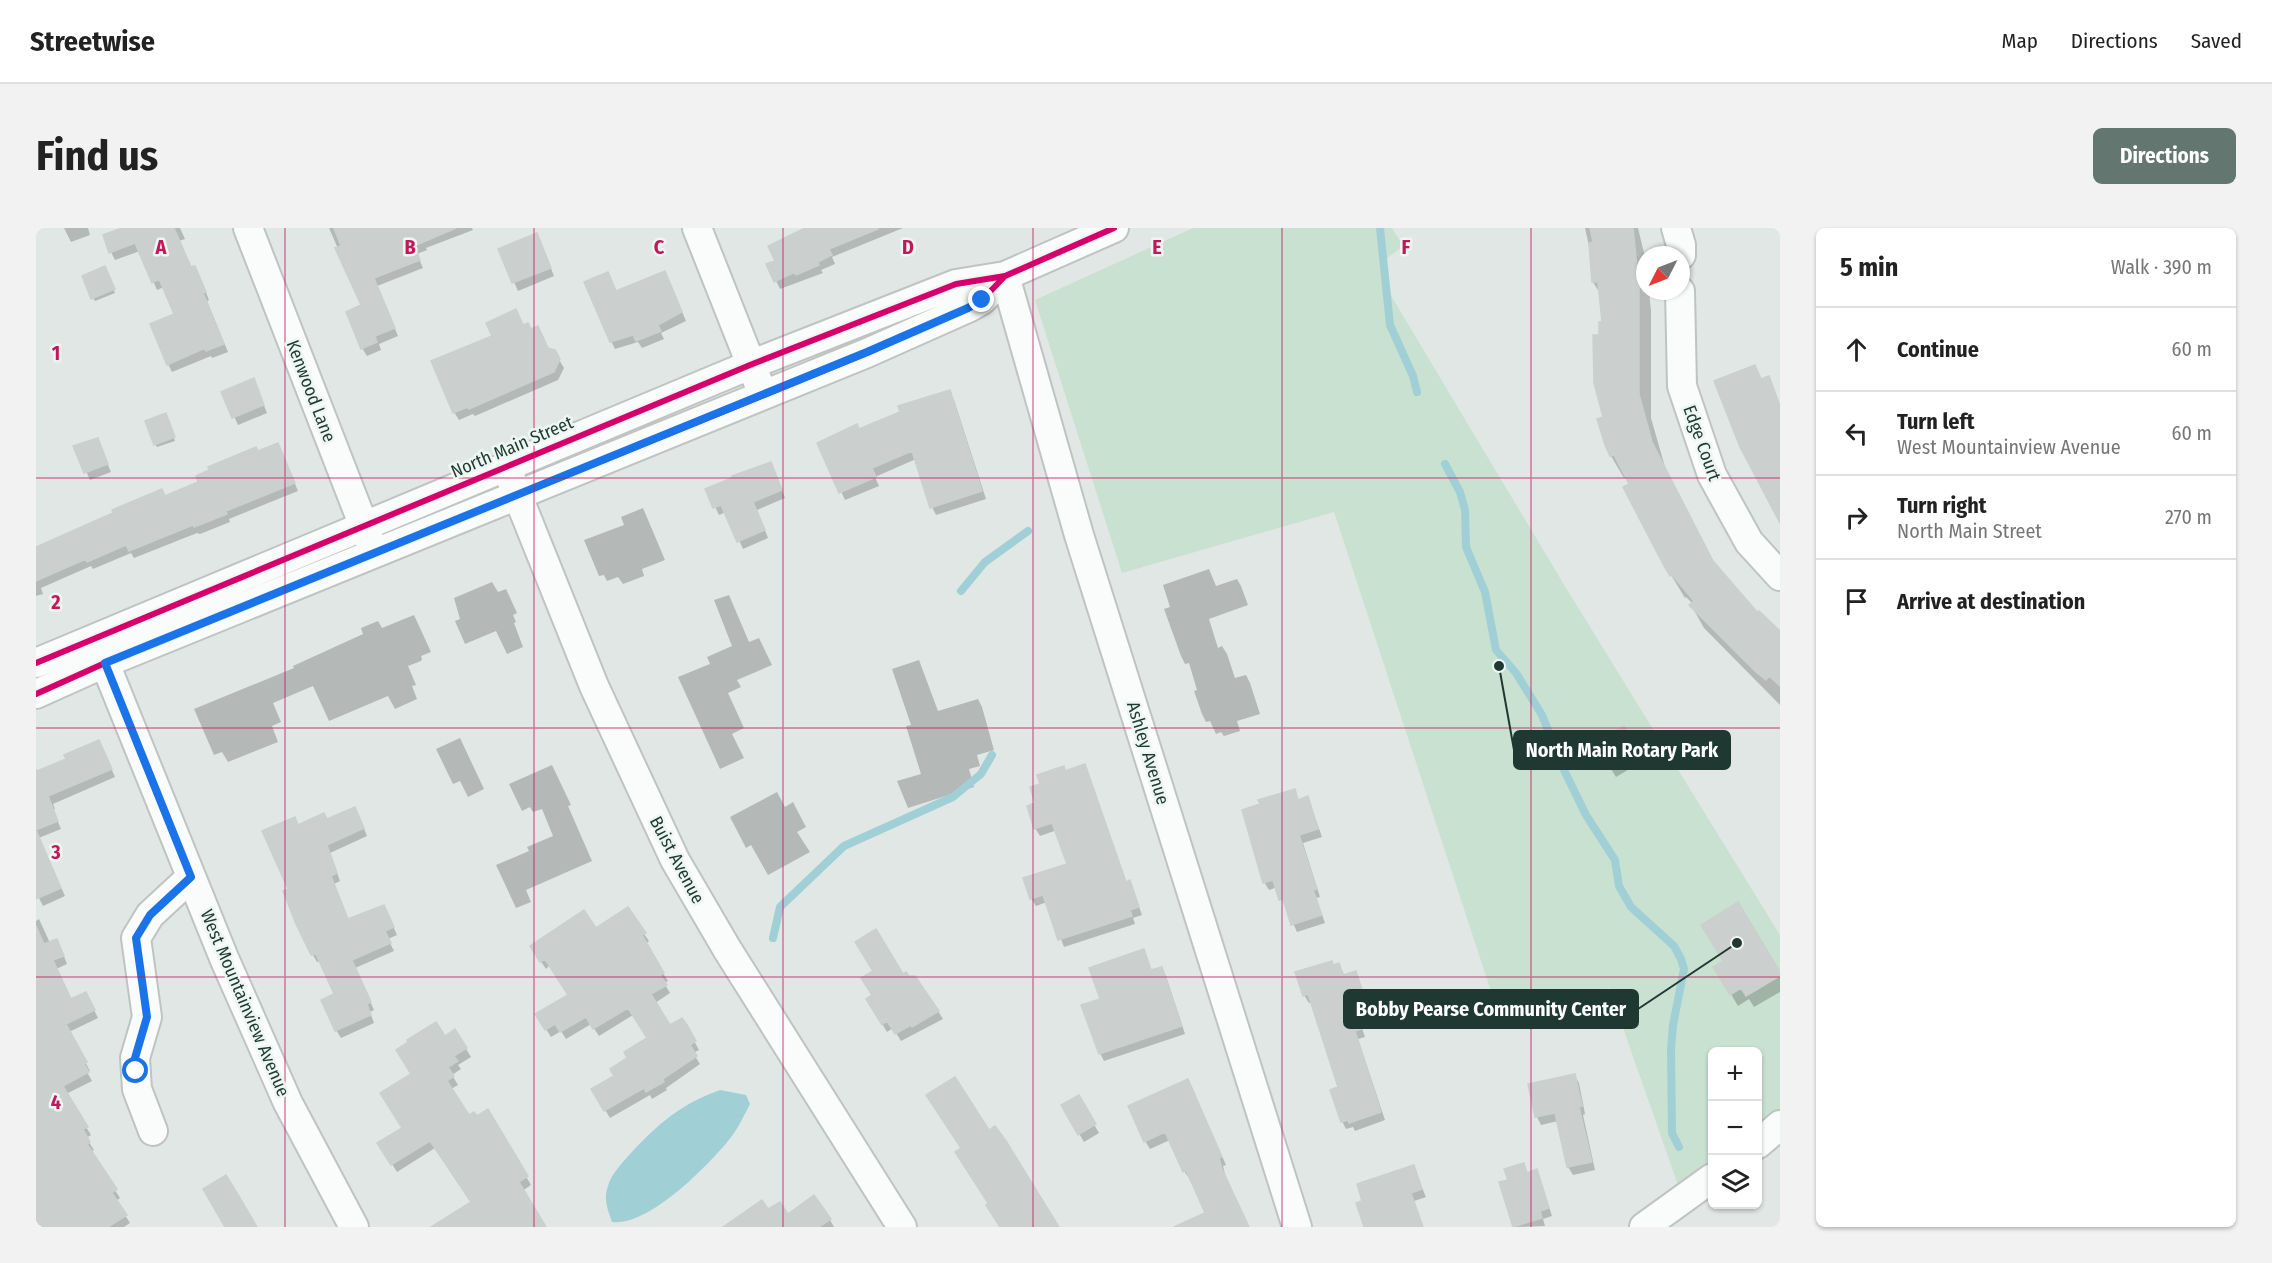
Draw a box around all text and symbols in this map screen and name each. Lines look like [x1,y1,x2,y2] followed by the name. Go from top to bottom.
[30,25,155,58] text: Streetwise
[2001,28,2038,54] text: Map
[2071,28,2158,54] text: Directions
[2191,28,2242,54] text: Saved
[2093,128,2236,184] button: Directions
[36,131,158,181] text: Find us
[155,235,168,259] text: A
[404,235,416,259] text: B
[654,235,665,259] text: C
[902,235,914,259] text: D
[1152,235,1162,259] text: E
[1402,235,1411,259] text: F
[1636,246,1690,300] north arrow
[1840,252,1898,283] text: 5 min
[2111,255,2212,279] text: Walk · 390 m
[968,286,994,312] route end
[1840,333,1873,366] icon: ahead
[1897,336,1979,363] text: Continue
[282,337,341,445] street label: Kenwood Lane
[2172,337,2212,361] text: 60 m
[52,341,60,365] text: 1
[1678,402,1726,484] street label: Edge Court
[1897,408,1975,435] text: Turn left
[448,411,576,483] street label: North Main Street
[1840,417,1873,450] icon: left
[2172,421,2212,445] text: 60 m
[1897,435,2121,459] text: West Mountainview Avenue
[1897,492,1986,519] text: Turn right
[1840,501,1873,534] icon: right
[2165,505,2212,529] text: 270 m
[1897,519,2042,543] text: North Main Street
[1840,585,1873,618] icon: arrive
[1897,588,2085,615] text: Arrive at destination
[50,590,61,614] text: 2
[1122,699,1174,807] street label: Ashley Avenue
[1514,731,1730,769] callout: North Main Rotary Park
[1526,738,1719,762] text: North Main Rotary Park
[645,813,709,908] street label: Buist Avenue
[50,840,61,864] text: 3
[196,906,294,1100] street label: West Mountainview Avenue
[1344,990,1638,1028] callout: Bobby Pearse Community Center
[1356,997,1627,1021] text: Bobby Pearse Community Center
[1708,1047,1762,1209] map controls
[1708,1047,1762,1101] button: +
[122,1057,148,1083] route start
[51,1090,61,1114] text: 4
[1708,1101,1762,1155] button: −
[1708,1155,1762,1209] button: layers

